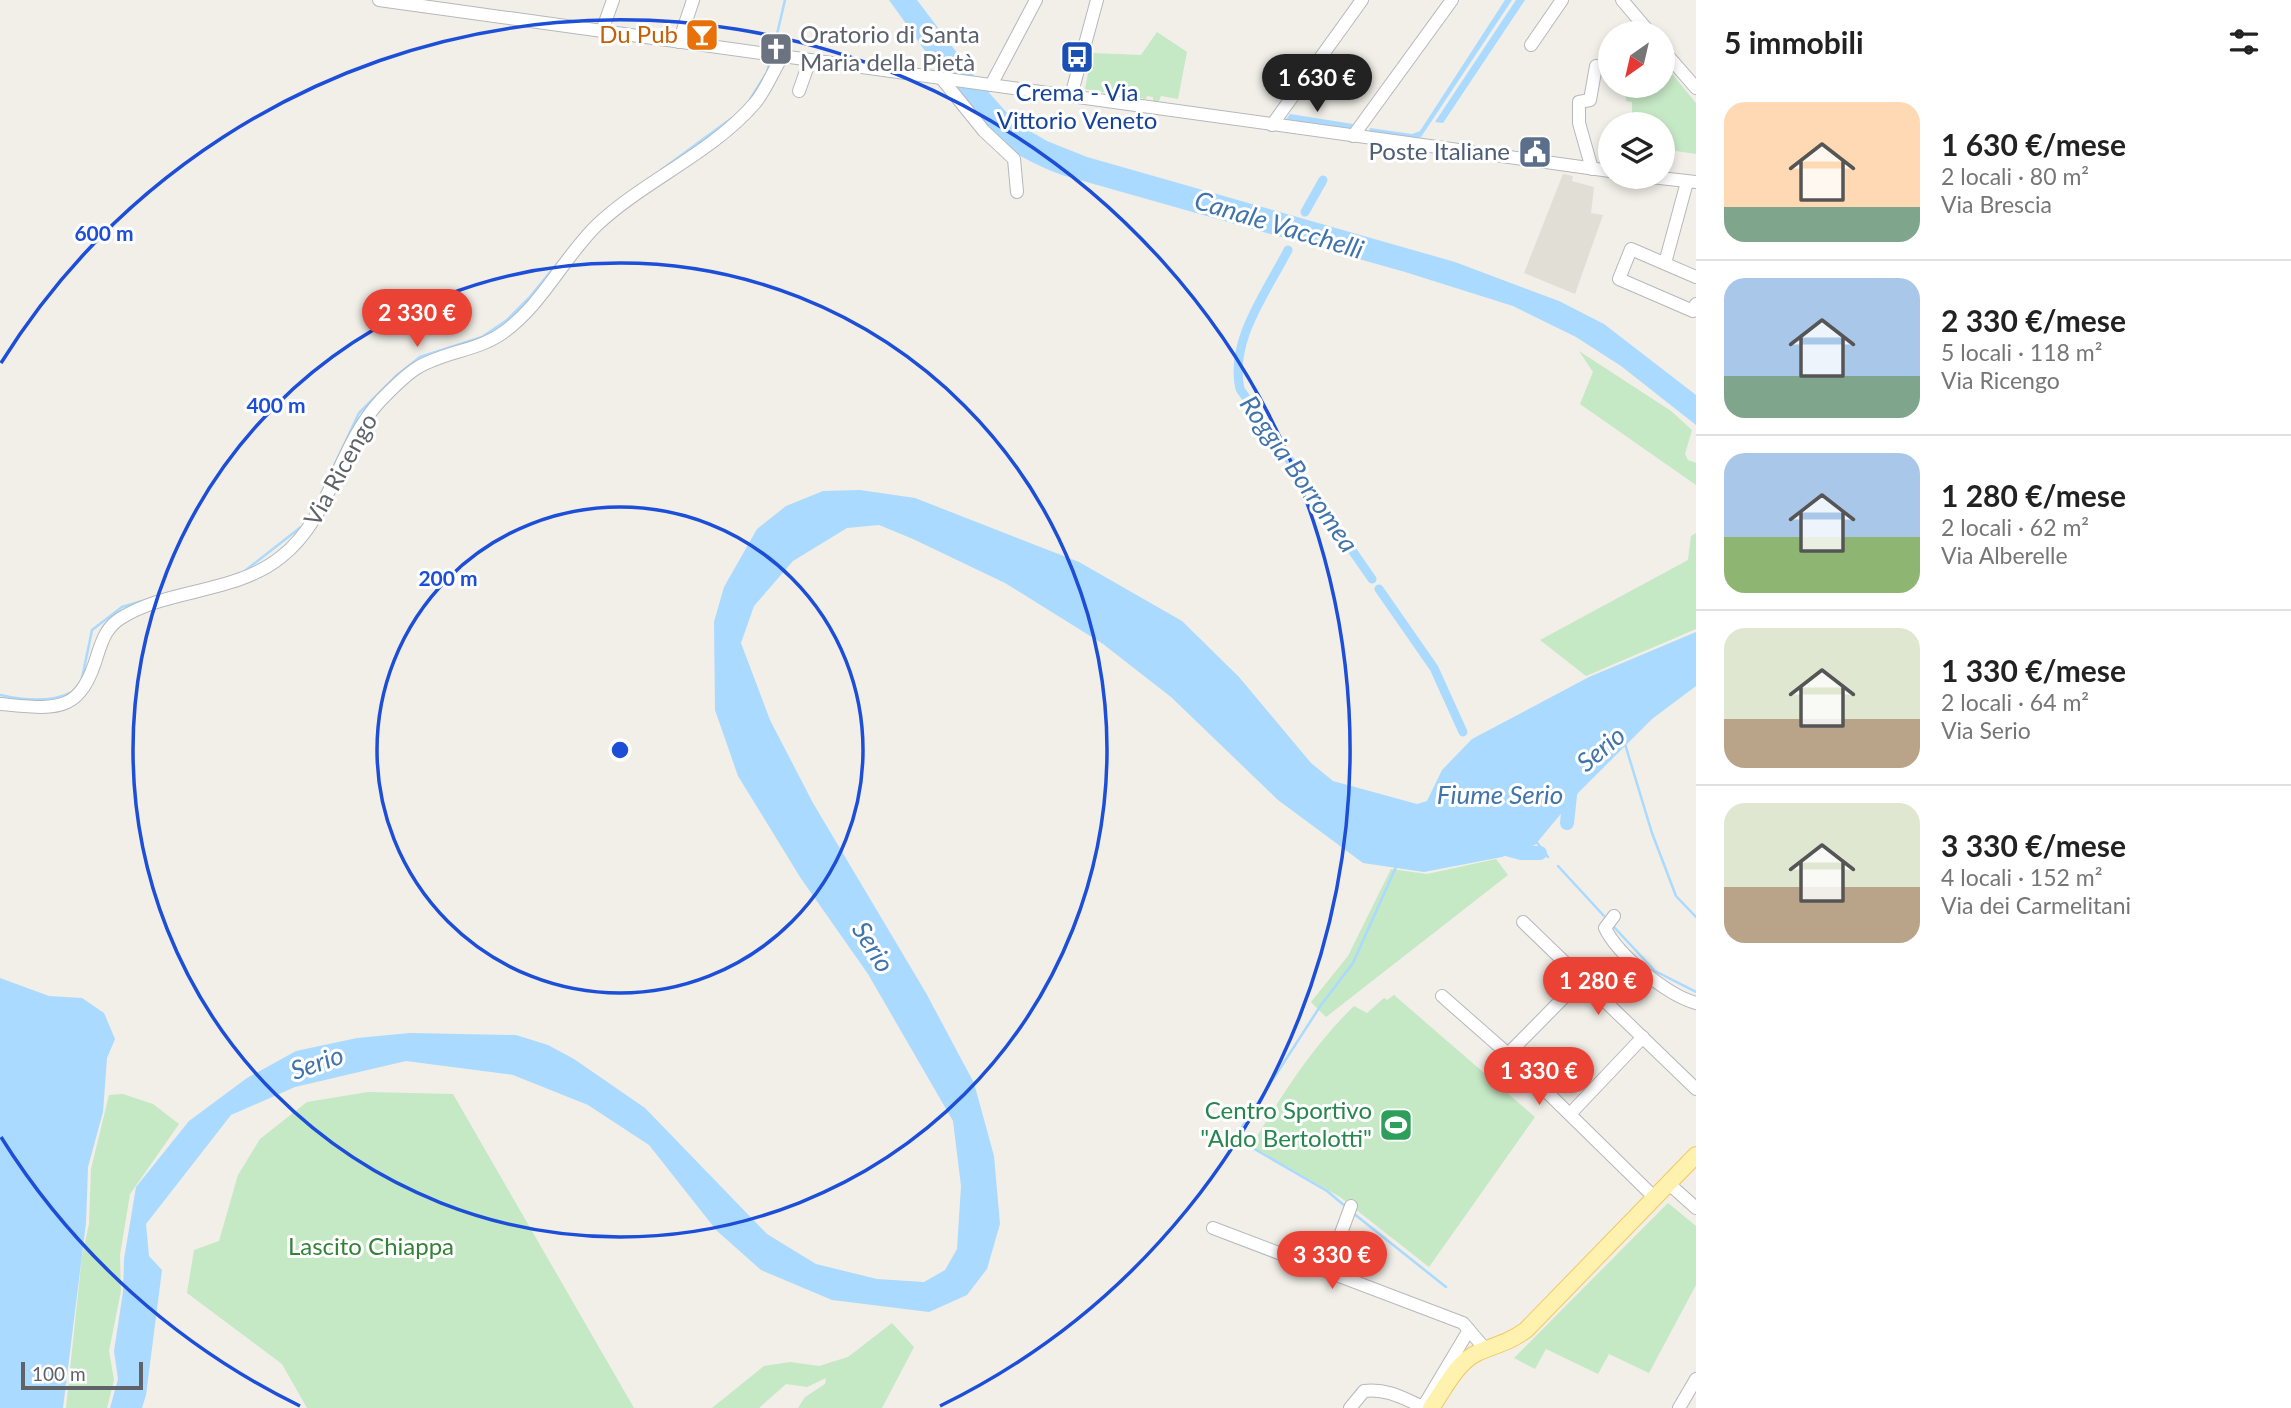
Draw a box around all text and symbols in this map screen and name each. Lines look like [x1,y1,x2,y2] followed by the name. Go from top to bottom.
[683,16,721,54] bar icon: Du Pub
[599,19,678,48] place label: Du Pub
[800,19,980,76] place label: Oratorio di Santa Maria della Pietà
[1598,21,1675,98] north arrow
[1598,21,1675,189] map controls
[2225,23,2263,61] icon: filters
[1724,24,1864,60] text: 5 immobili
[757,30,795,68] church icon: Oratorio di Santa Maria della Pietà
[1058,38,1096,76] bus stop icon: Crema - Via Vittorio Veneto
[1252,54,1382,114] pin: 1 630 €
[1278,63,1356,91] text: 1 630 €
[997,77,1157,134] place label: Crema - Via Vittorio Veneto
[1598,112,1675,189] button: layers
[1941,126,2126,162] text: 1 630 €/mese
[1780,130,1864,214] icon: home
[1516,133,1554,171] public building icon: Poste Italiane
[1369,136,1510,165] place label: Poste Italiane
[1941,162,2089,190] text: 2 locali · 80 m²
[1191,183,1368,265] water label: Canale Vacchelli
[1941,190,2052,218] text: Via Brescia
[74,220,134,245] text: 600 m
[352,290,482,349] pin: 2 330 €
[378,298,456,326] text: 2 330 €
[1941,302,2126,338] text: 2 330 €/mese
[1780,306,1864,390] icon: home
[1941,338,2102,366] text: 5 locali · 118 m²
[1941,366,2060,394] text: Via Ricengo
[1234,389,1366,558] water label: Roggia Borromea
[246,392,306,417] text: 400 m
[297,408,382,530] street label: Via Ricengo
[1941,477,2126,513] text: 1 280 €/mese
[1780,481,1864,565] icon: home
[1941,513,2089,541] text: 2 locali · 62 m²
[1941,541,2068,569] text: Via Alberelle
[418,565,478,590] text: 200 m
[1941,652,2126,688] text: 1 330 €/mese
[1780,656,1864,740] icon: home
[1941,688,2089,716] text: 2 locali · 64 m²
[1941,716,2031,744] text: Via Serio
[1569,719,1631,778] water label: Serio
[608,738,632,762] centre of rings
[1437,778,1563,810] water label: Fiume Serio
[1941,827,2126,863] text: 3 330 €/mese
[1780,831,1864,915] icon: home
[1941,863,2102,891] text: 4 locali · 152 m²
[1941,891,2131,919] text: Via dei Carmelitani
[846,915,902,978] water label: Serio
[1533,958,1663,1017] pin: 1 280 €
[1559,966,1637,994] text: 1 280 €
[286,1038,347,1086] water label: Serio
[1474,1048,1604,1107] pin: 1 330 €
[1500,1056,1578,1084] text: 1 330 €
[1200,1095,1372,1152] place label: Centro Sportivo "Aldo Bertolotti"
[1377,1106,1415,1144] sports icon: Centro Sportivo "Aldo Bertolotti"
[288,1231,454,1260] park label: Lascito Chiappa
[1267,1232,1397,1291] pin: 3 330 €
[1293,1240,1371,1268] text: 3 330 €
[21,1359,144,1391] scale bar
[32,1362,86,1385] text: 100 m

